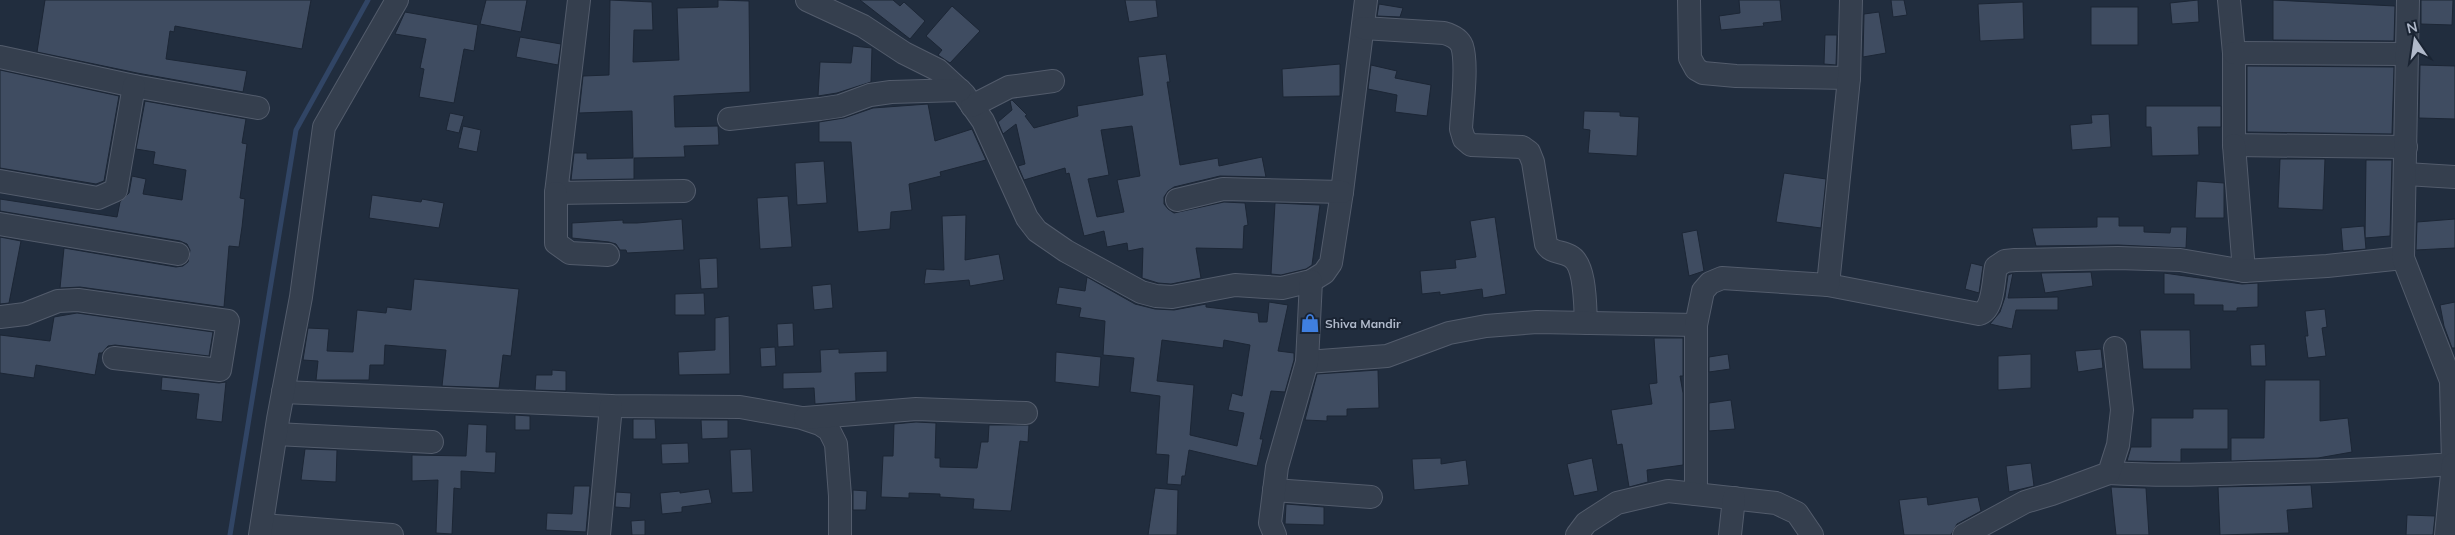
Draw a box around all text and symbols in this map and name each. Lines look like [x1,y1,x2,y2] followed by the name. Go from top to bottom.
[2390,15,2440,65] north arrow
[2405,17,2419,37] text: N
[1299,312,1321,334] shop icon: Shiva Mandir
[1325,316,1401,331] place label: Shiva Mandir

